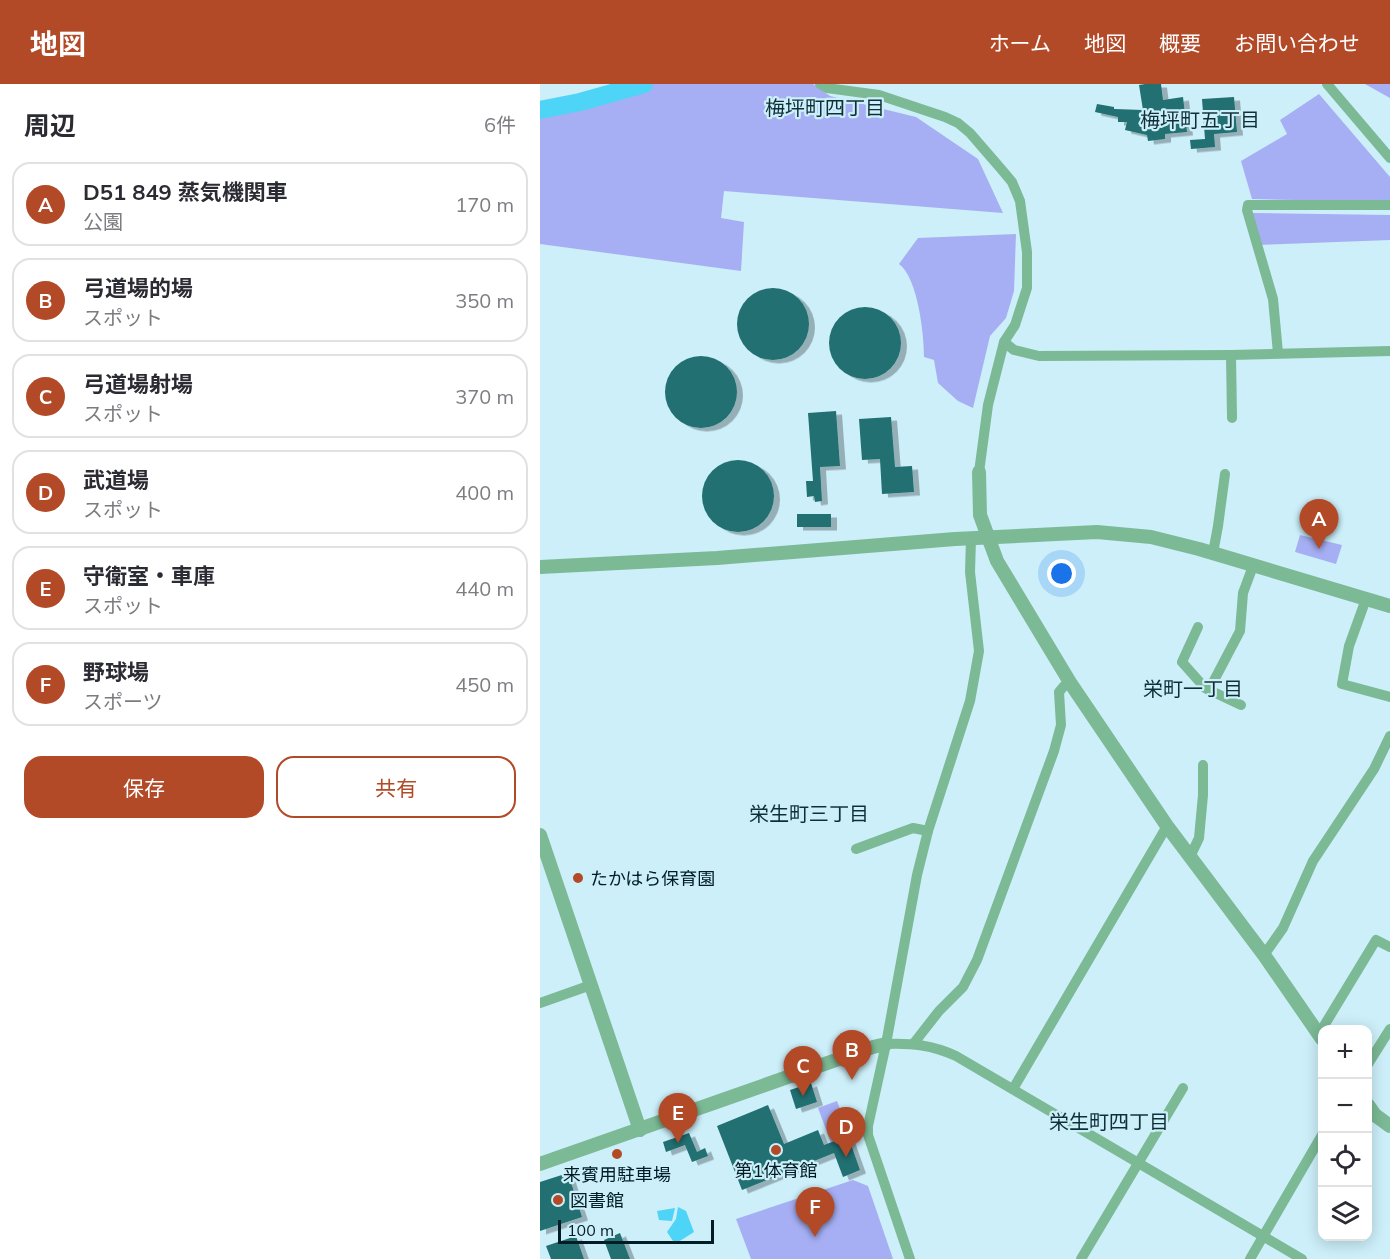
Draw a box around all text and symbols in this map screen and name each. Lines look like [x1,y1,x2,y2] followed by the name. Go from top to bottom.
[30,26,86,61] text: 地図
[989,30,1051,56] text: ホーム
[1084,30,1126,56] text: 地図
[1159,30,1201,56] text: 概要
[1234,30,1360,56] text: お問い合わせ
[765,95,885,120] district label: 梅坪町四丁目
[1140,107,1260,132] district label: 梅坪町五丁目
[24,109,76,142] text: 周辺
[484,112,516,137] text: 6件
[83,178,288,206] text: D51 849 蒸気機関車
[38,192,53,217] text: A
[455,192,514,217] text: 170 m
[83,209,123,234] text: 公園
[83,274,193,302] text: 弓道場的場
[39,288,52,313] text: B
[455,288,514,313] text: 350 m
[83,305,163,330] text: スポット
[83,370,193,398] text: 弓道場射場
[39,384,52,409] text: C
[455,384,514,409] text: 370 m
[83,401,163,426] text: スポット
[83,466,149,494] text: 武道場
[38,480,53,505] text: D
[455,480,514,505] text: 400 m
[83,497,163,522] text: スポット
[1300,500,1338,549] pin: A
[1047,559,1076,588] your location
[83,562,215,590] text: 守衛室・車庫
[40,576,51,601] text: E
[455,576,514,601] text: 440 m
[83,593,163,618] text: スポット
[83,658,149,686] text: 野球場
[40,672,51,697] text: F
[455,672,514,697] text: 450 m
[1143,676,1243,701] district label: 栄町一丁目
[83,689,163,714] text: スポーツ
[24,756,264,818] button: 保存
[276,756,516,818] button: 共有
[749,801,869,826] district label: 栄生町三丁目
[590,867,715,890] place label: たかはら保育園
[571,871,585,885] marker: たかはら保育園
[1318,1025,1372,1241] map controls
[1318,1025,1372,1079] button: +
[832,1030,872,1080] pin: B
[784,1046,822,1096] pin: C
[1318,1079,1372,1133] button: −
[658,1094,698,1143] pin: E
[826,1108,866,1157] pin: D
[1049,1109,1169,1134] district label: 栄生町四丁目
[1318,1133,1372,1187] button: locate
[769,1143,783,1157] marker: 第1体育館
[610,1147,624,1161] marker: 来賓用駐車場
[735,1159,817,1182] place label: 第1体育館
[563,1163,671,1186] place label: 来賓用駐車場
[1318,1187,1372,1241] button: layers
[796,1188,834,1237] pin: F
[570,1189,624,1212] place label: 図書館
[551,1193,565,1207] marker: 図書館
[558,1217,714,1244] scale bar
[567,1220,614,1240] text: 100 m

